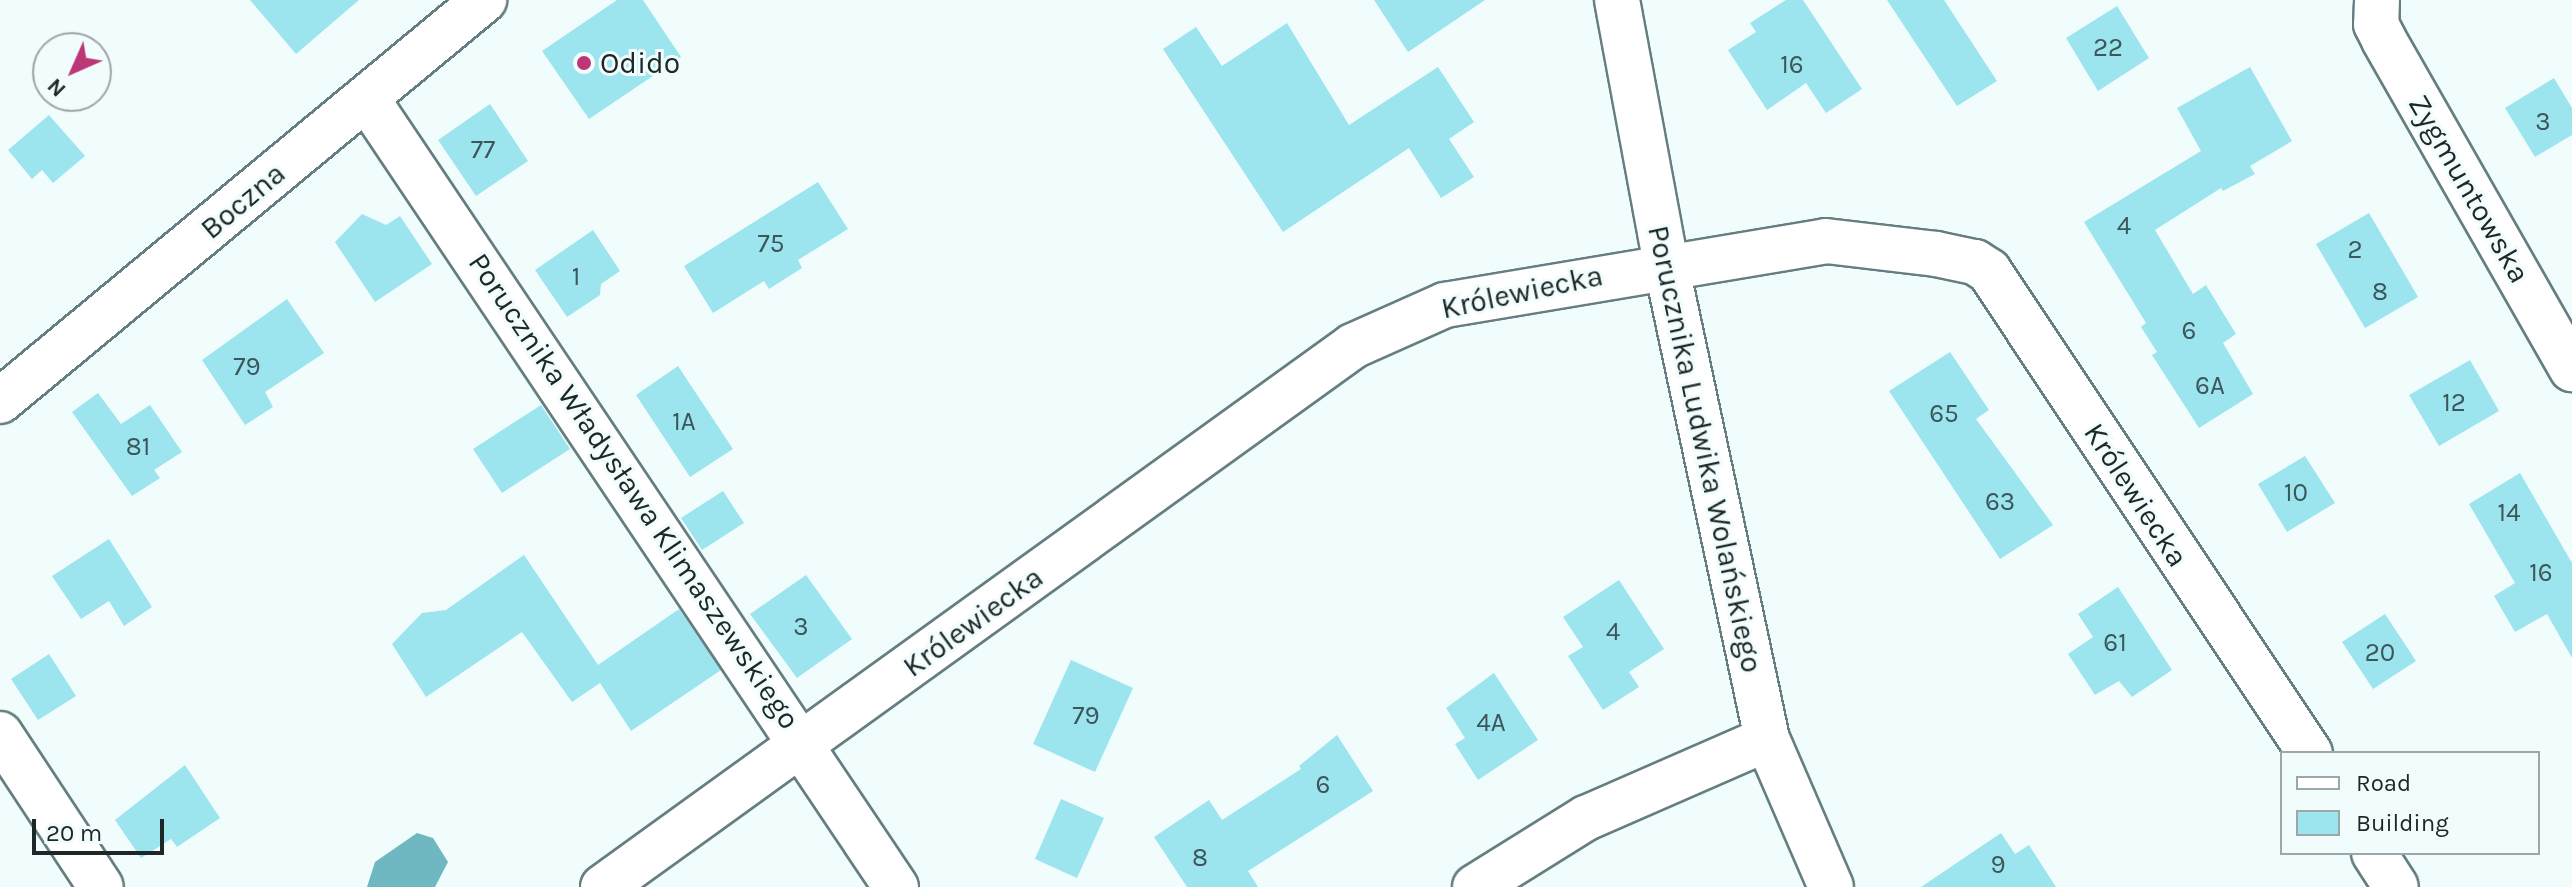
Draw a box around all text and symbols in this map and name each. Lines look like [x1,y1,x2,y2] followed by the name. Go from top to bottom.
[32,32,112,112] north arrow
[2093,32,2123,64] house number: 22
[600,45,680,81] place label: Odido
[1780,49,1804,81] house number: 16
[575,54,593,72] marker: Odido
[42,73,71,102] text: N
[2401,88,2537,290] street label: Zygmuntowska
[2535,106,2551,138] house number: 3
[471,134,495,166] house number: 77
[193,155,293,247] street label: Boczna
[2117,210,2131,242] house number: 4
[1640,222,1770,676] street label: Porucznika Ludwika Wolańskiego
[758,228,784,260] house number: 75
[2347,234,2363,266] house number: 2
[461,246,807,736] street label: Porucznika Władysława Klimaszewskiego
[1438,257,1606,327] street label: Królewiecka
[572,261,580,293] house number: 1
[2372,276,2388,308] house number: 8
[2182,315,2196,347] house number: 6
[233,351,261,383] house number: 79
[2195,370,2225,402] house number: 6A
[2442,387,2466,419] house number: 12
[1929,398,1959,430] house number: 65
[672,406,696,438] house number: 1A
[2076,416,2196,574] street label: Królewiecka
[126,431,150,463] house number: 81
[2284,477,2308,509] house number: 10
[1985,486,2015,518] house number: 63
[2497,497,2521,529] house number: 14
[2529,557,2553,589] house number: 16
[896,559,1050,685] street label: Królewiecka
[793,611,809,643] house number: 3
[1606,616,1620,648] house number: 4
[2103,627,2127,659] house number: 61
[2365,637,2395,669] house number: 20
[1072,700,1100,732] house number: 79
[1476,707,1506,739] house number: 4A
[2280,751,2540,855] legend
[1316,769,1330,801] house number: 6
[2356,769,2411,797] text: Road
[36,803,168,853] scale bar
[2356,809,2449,837] text: Building
[46,819,102,847] text: 20 m
[1192,842,1208,874] house number: 8
[1990,849,2006,881] house number: 9

